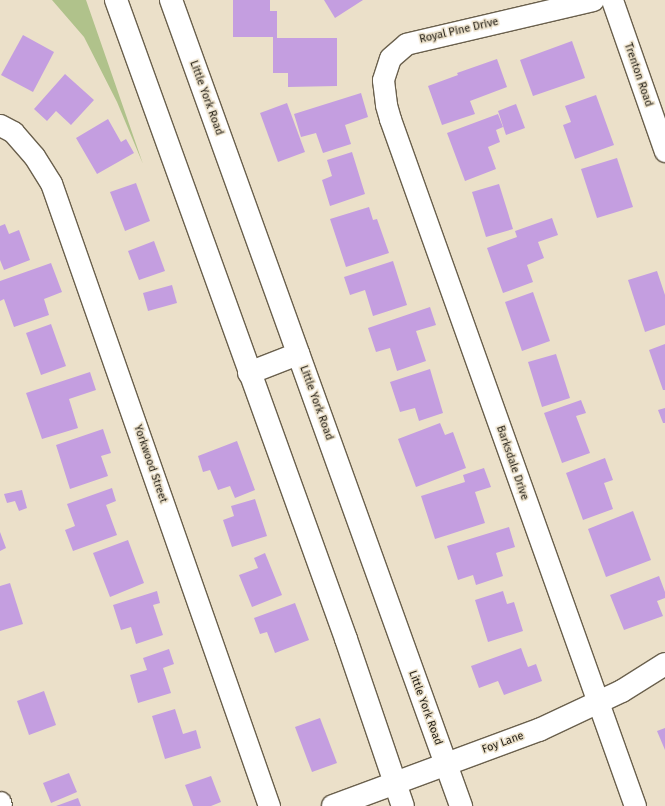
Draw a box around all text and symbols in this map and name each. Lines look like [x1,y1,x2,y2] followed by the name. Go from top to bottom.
[418,15,500,47] street label: Royal Pine Drive
[621,41,655,109] street label: Trenton Road
[186,59,226,137] street label: Little York Road
[296,364,336,442] street label: Little York Road
[130,423,170,505] street label: Yorkwood Street
[493,424,531,502] street label: Barksdale Drive
[405,669,445,747] street label: Little York Road
[480,729,526,757] street label: Foy Lane

